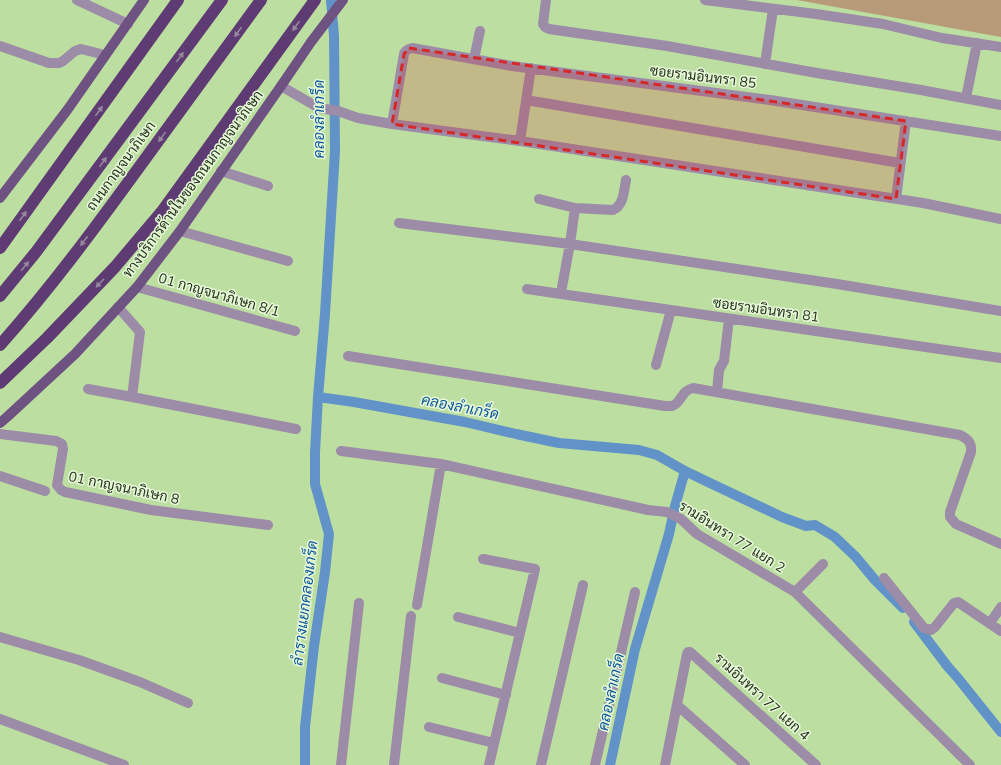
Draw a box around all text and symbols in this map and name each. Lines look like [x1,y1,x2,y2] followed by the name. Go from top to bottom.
[292,21,300,31] one-way arrow
[234,26,242,37] one-way arrow
[176,52,184,63] one-way arrow
[649,61,757,93] street label: ซอยรามอินทรา 85
[308,79,329,158] water label: คลองลำเกร็ด
[119,86,267,282] street label: ทางบริการด้านในของถนนกาญจนาภิเษก
[95,105,103,116] one-way arrow
[82,117,160,215] street label: ถนนกาญจนาภิเษก
[158,131,166,142] one-way arrow
[99,157,107,168] one-way arrow
[19,211,27,221] one-way arrow
[81,236,89,246] one-way arrow
[20,260,29,271] one-way arrow
[156,269,282,321] street label: 01 กาญจนาภิเษก 8/1
[95,278,105,288] one-way arrow
[712,293,820,327] street label: ซอยรามอินทรา 81
[419,389,501,424] water label: คลองลำเกร็ด
[67,467,181,509] street label: 01 กาญจนาภิเษก 8
[675,497,789,577] street label: รามอินทรา 77 แยก 2
[286,539,323,667] water label: ลำรางแยกคลองเกร็ด
[710,649,814,745] street label: รามอินทรา 77 แยก 4
[592,651,629,733] water label: คลองลำเกร็ด

